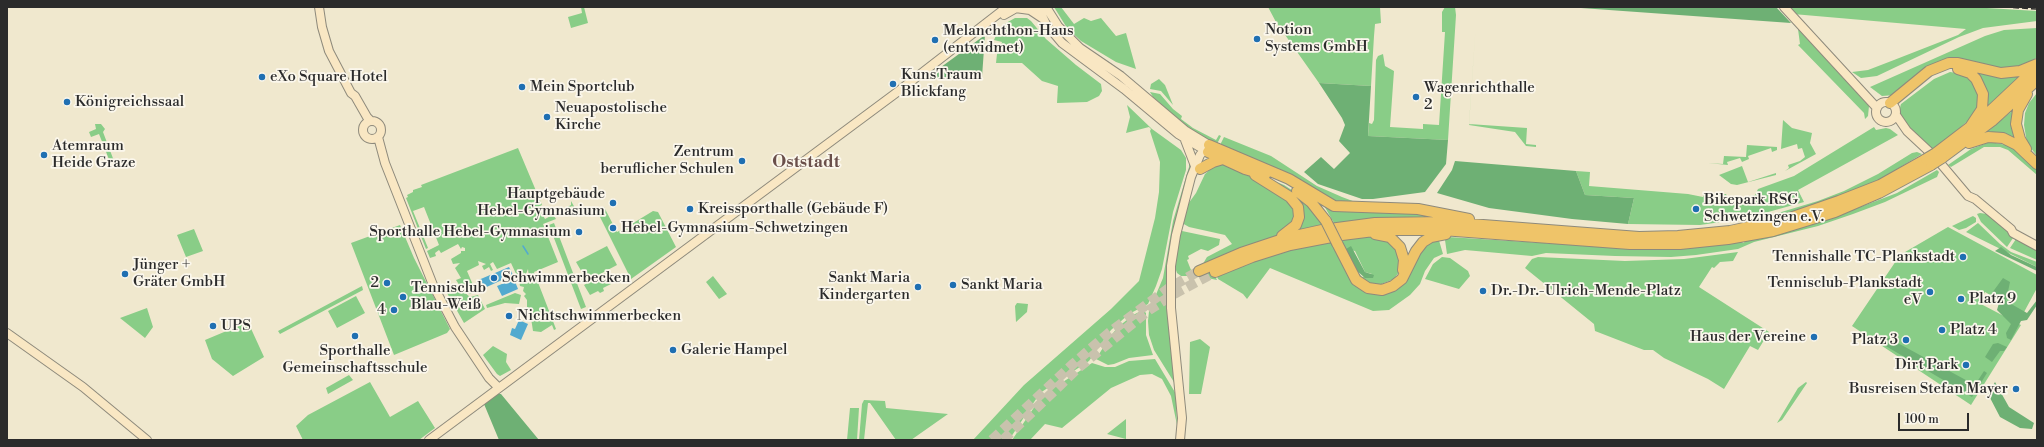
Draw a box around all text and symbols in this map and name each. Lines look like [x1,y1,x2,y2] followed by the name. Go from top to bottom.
[1265,21,1368,56] place label: Notion Systems GmbH
[943,22,1074,57] place label: Melanchthon-Haus (entwidmet)
[1252,34,1262,44] marker: Notion Systems GmbH
[930,35,940,45] marker: Melanchthon-Haus (entwidmet)
[901,66,982,101] place label: KunsTraum Blickfang
[270,68,388,86] place label: eXo Square Hotel
[257,72,267,82] marker: eXo Square Hotel
[530,78,635,96] place label: Mein Sportclub
[888,79,898,89] marker: KunsTraum Blickfang
[1424,79,1535,114] place label: Wagenrichthalle 2
[517,82,527,92] marker: Mein Sportclub
[1411,92,1421,102] marker: Wagenrichthalle 2
[75,93,184,111] place label: Königreichssaal
[62,97,72,107] marker: Königreichssaal
[555,99,667,134] place label: Neuapostolische Kirche
[542,112,552,122] marker: Neuapostolische Kirche
[52,137,136,172] place label: Atemraum Heide Graze
[600,143,734,178] place label: Zentrum beruflicher Schulen
[39,150,49,160] marker: Atemraum Heide Graze
[772,153,840,173] district label: Oststadt
[737,156,747,166] marker: Zentrum beruflicher Schulen
[477,185,605,220] place label: Hauptgebäude Hebel-Gymnasium
[1704,191,1824,226] place label: Bikepark RSG Schwetzingen e.V.
[608,198,618,208] marker: Hauptgebäude Hebel-Gymnasium
[698,200,888,218] place label: Kreissporthalle (Gebäude F)
[685,204,695,214] marker: Kreissporthalle (Gebäude F)
[1691,204,1701,214] marker: Bikepark RSG Schwetzingen e.V.
[621,219,848,237] place label: Hebel-Gymnasium-Schwetzingen
[369,223,571,241] place label: Sporthalle Hebel-Gymnasium
[608,223,618,233] marker: Hebel-Gymnasium-Schwetzingen
[574,227,584,237] marker: Sporthalle Hebel-Gymnasium
[1772,248,1955,266] place label: Tennishalle TC-Plankstadt
[1958,252,1968,262] marker: Tennishalle TC-Plankstadt
[133,256,225,291] place label: Jünger + Gräter GmbH
[120,269,130,279] marker: Jünger + Gräter GmbH
[502,269,630,287] place label: Schwimmerbecken
[819,269,910,304] place label: Sankt Maria Kindergarten
[489,273,499,283] marker: Schwimmerbecken
[370,274,379,292] place label: 2
[1768,274,1922,309] place label: Tennisclub-Plankstadt eV
[961,276,1043,294] place label: Sankt Maria
[382,278,392,288] marker: 2
[411,279,486,314] place label: Tennisclub Blau-Weiß
[948,280,958,290] marker: Sankt Maria
[913,282,923,292] marker: Sankt Maria Kindergarten
[1491,282,1681,300] place label: Dr.-Dr.-Ulrich-Mende-Platz
[1478,286,1488,296] marker: Dr.-Dr.-Ulrich-Mende-Platz
[1925,287,1935,297] marker: Tennisclub-Plankstadt eV
[1969,290,2016,308] place label: Platz 9
[398,292,408,302] marker: Tennisclub Blau-Weiß
[1956,294,1966,304] marker: Platz 9
[377,301,386,319] place label: 4
[389,305,399,315] marker: 4
[517,307,681,325] place label: Nichtschwimmerbecken
[504,311,514,321] marker: Nichtschwimmerbecken
[221,317,251,335] place label: UPS
[208,321,218,331] marker: UPS
[1950,321,1997,339] place label: Platz 4
[1937,325,1947,335] marker: Platz 4
[1690,328,1806,346] place label: Haus der Vereine
[350,331,360,341] marker: Sporthalle Gemeinschaftsschule
[1852,331,1898,349] place label: Platz 3
[1809,332,1819,342] marker: Haus der Vereine
[1901,335,1911,345] marker: Platz 3
[681,341,787,359] place label: Galerie Hampel
[282,342,428,377] place label: Sporthalle Gemeinschaftsschule
[668,345,678,355] marker: Galerie Hampel
[1895,356,1958,374] place label: Dirt Park
[1961,360,1971,370] marker: Dirt Park
[1849,380,2008,398] place label: Busreisen Stefan Mayer
[2011,384,2021,394] marker: Busreisen Stefan Mayer
[1900,405,1971,431] scale bar
[1905,412,1939,427] text: 100 m

